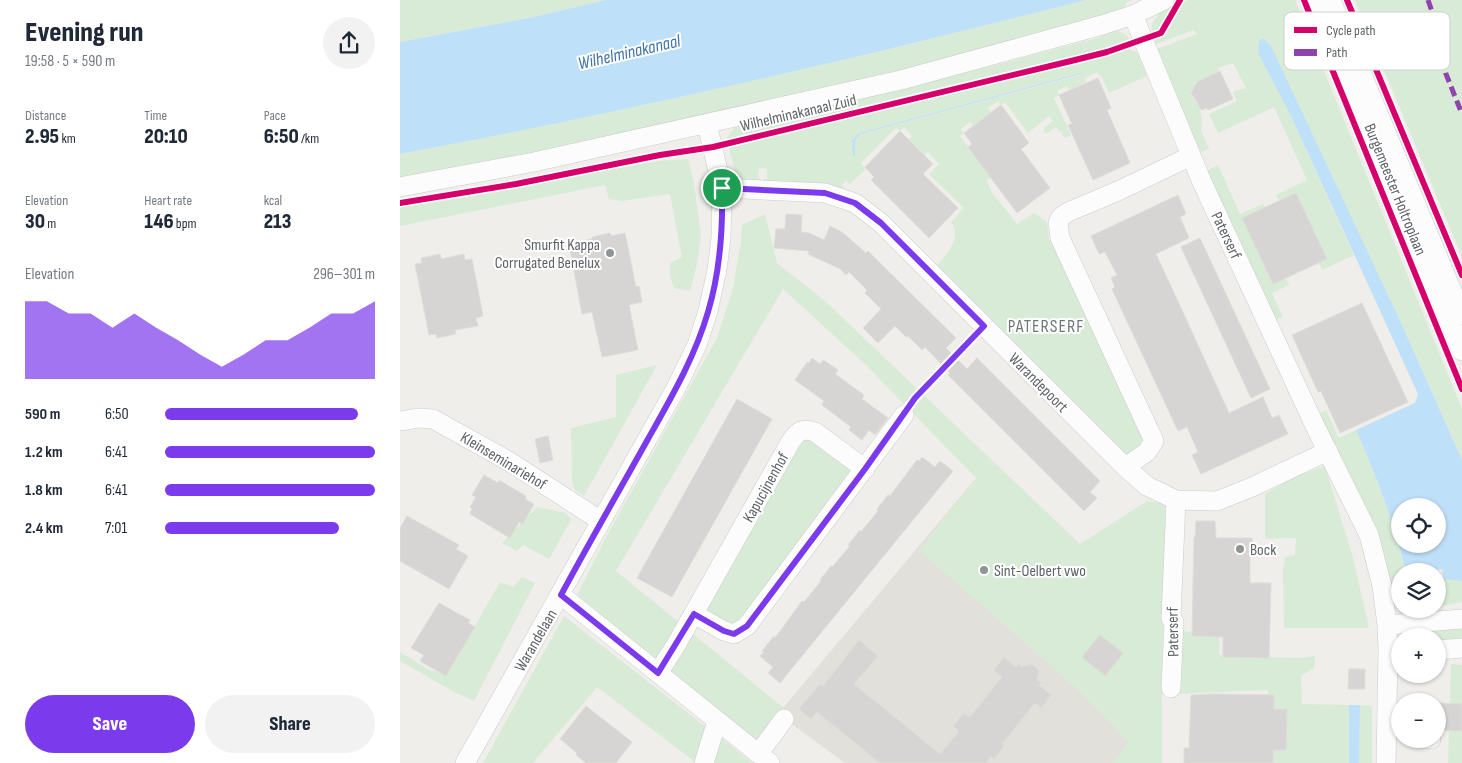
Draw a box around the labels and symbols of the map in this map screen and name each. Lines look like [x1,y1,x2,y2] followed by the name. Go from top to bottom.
[1284,12,1450,70] legend
[1326,22,1376,39] text: Cycle path
[576,30,683,74] water label: Wilhelminakanaal
[1326,44,1347,61] text: Path
[738,91,858,136] street label: Wilhelminakanaal Zuid
[1360,121,1430,258] street label: Burgemeester Holtroplaan
[701,167,743,209] pin
[1206,209,1245,263] street label: Paterserf
[495,236,600,273] place label: Smurfit Kappa Corrugated Benelux
[604,247,616,259] marker: Smurfit Kappa Corrugated Benelux
[1008,316,1084,337] district label: PATERSERF
[1004,349,1072,417] street label: Warandepoort
[457,428,550,495] street label: Kleinseminariehof
[739,449,793,526] street label: Kapucijnenhof
[1250,541,1276,560] place label: Bock
[1234,543,1246,555] marker: Bock
[994,562,1086,581] place label: Sint-Oelbert vwo
[978,564,990,576] marker: Sint-Oelbert vwo
[511,606,562,675] street label: Warandelaan
[1164,607,1183,657] street label: Paterserf

